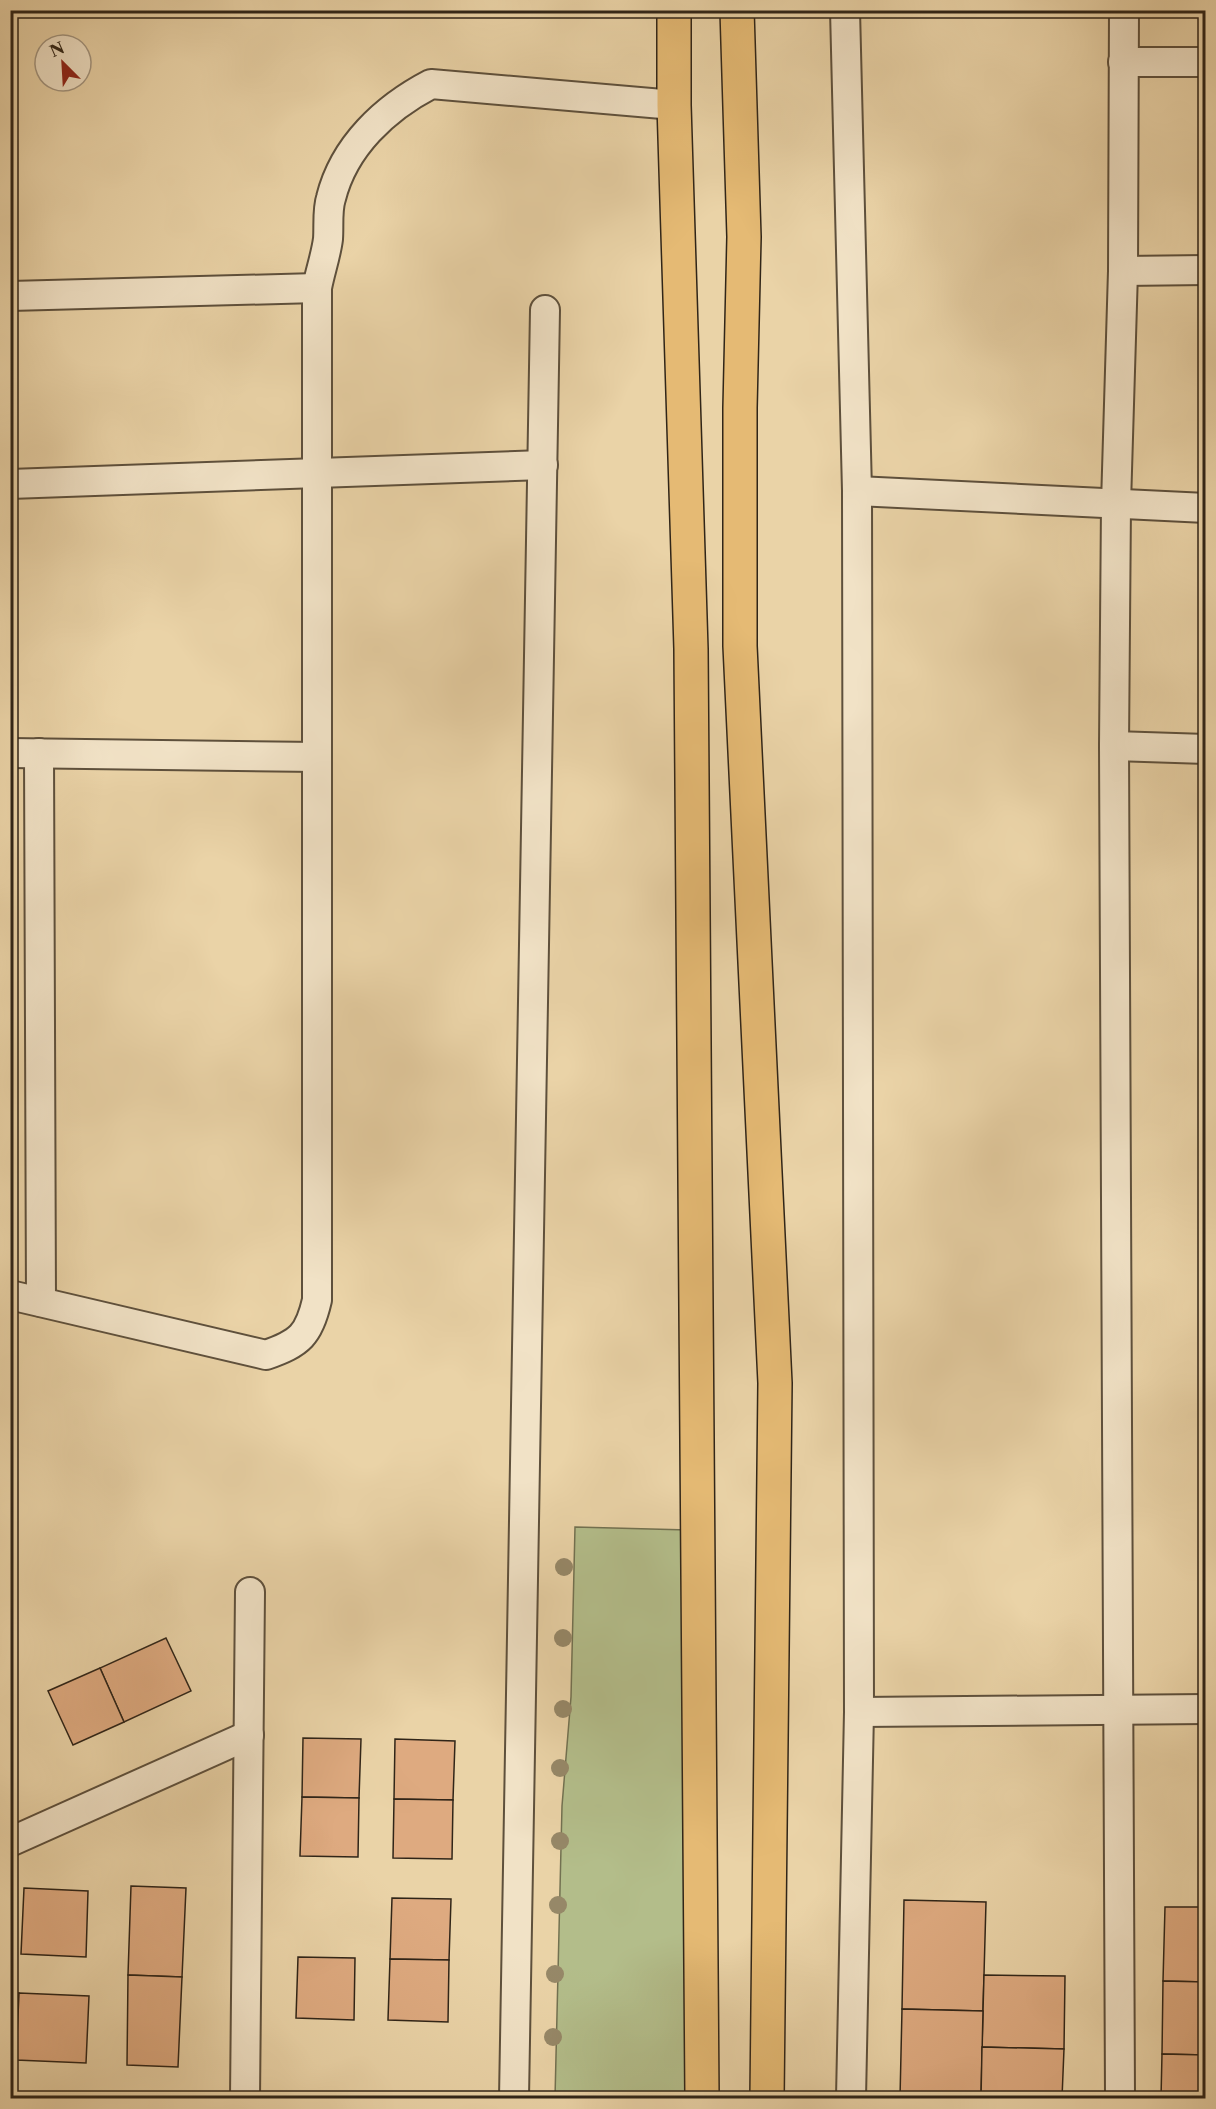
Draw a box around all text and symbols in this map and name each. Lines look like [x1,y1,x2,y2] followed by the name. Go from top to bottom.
[33,33,93,93] north arrow
[46,37,67,61] text: N

